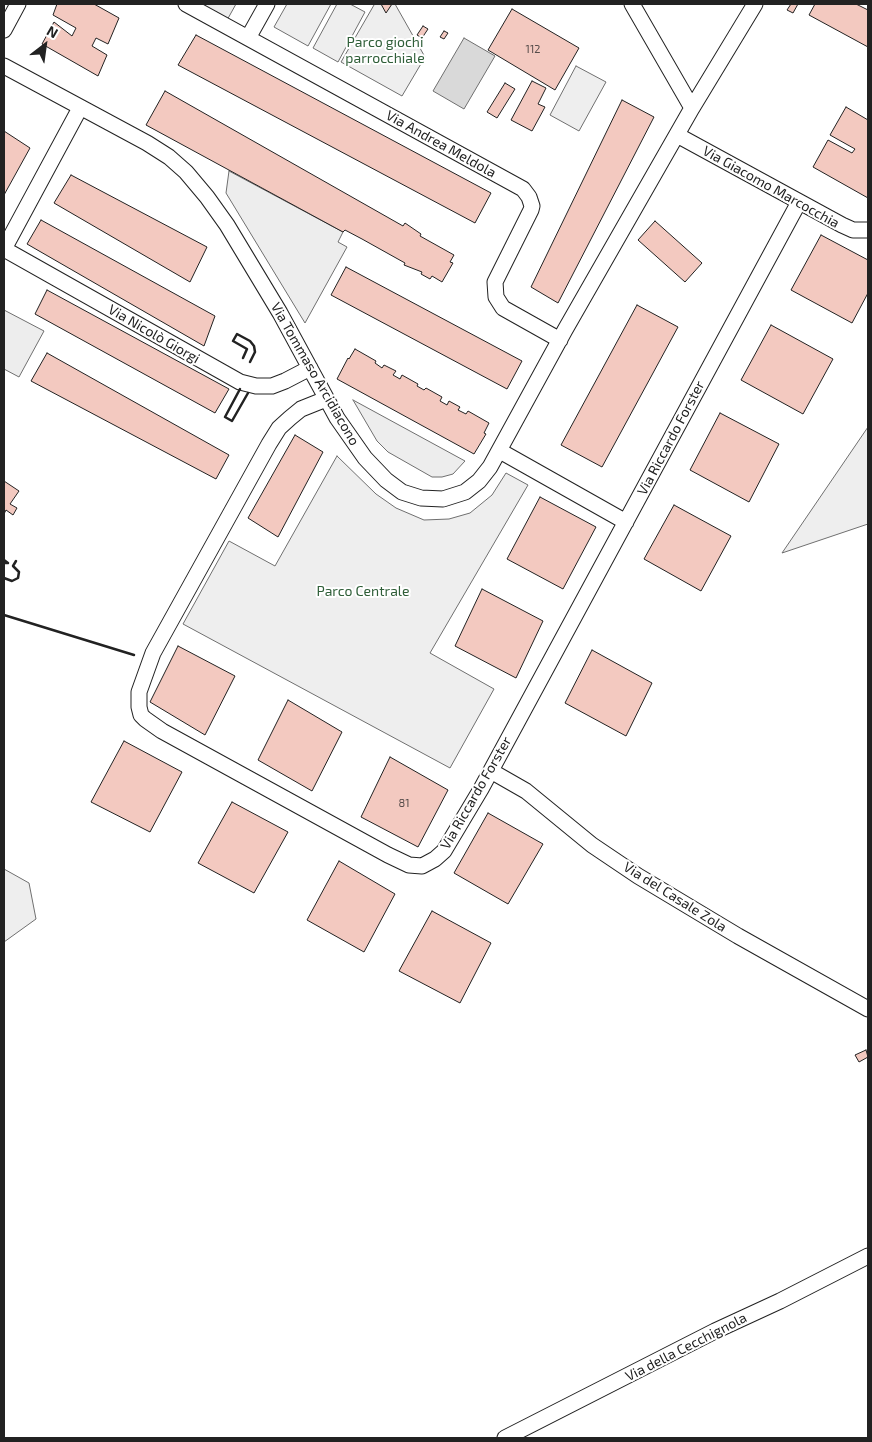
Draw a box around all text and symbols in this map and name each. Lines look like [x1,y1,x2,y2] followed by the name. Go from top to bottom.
[20,20,70,70] north arrow
[44,22,61,41] text: N
[345,34,425,66] park label: Parco giochi parrocchiale
[526,42,540,56] house number: 112
[383,107,499,181] street label: Via Andrea Meldola
[700,142,842,232] street label: Via Giacomo Marcocchia
[267,300,363,448] street label: Via Tommaso Arcidiacono
[105,301,203,367] street label: Via Nicolò Giorgi
[634,378,708,498] street label: Via Riccardo Forster
[316,583,410,599] park label: Parco Centrale
[437,734,515,852] street label: Via Riccardo Forster
[398,796,410,810] house number: 81
[620,858,730,936] street label: Via del Casale Zola
[623,1309,749,1385] street label: Via della Cecchignola

